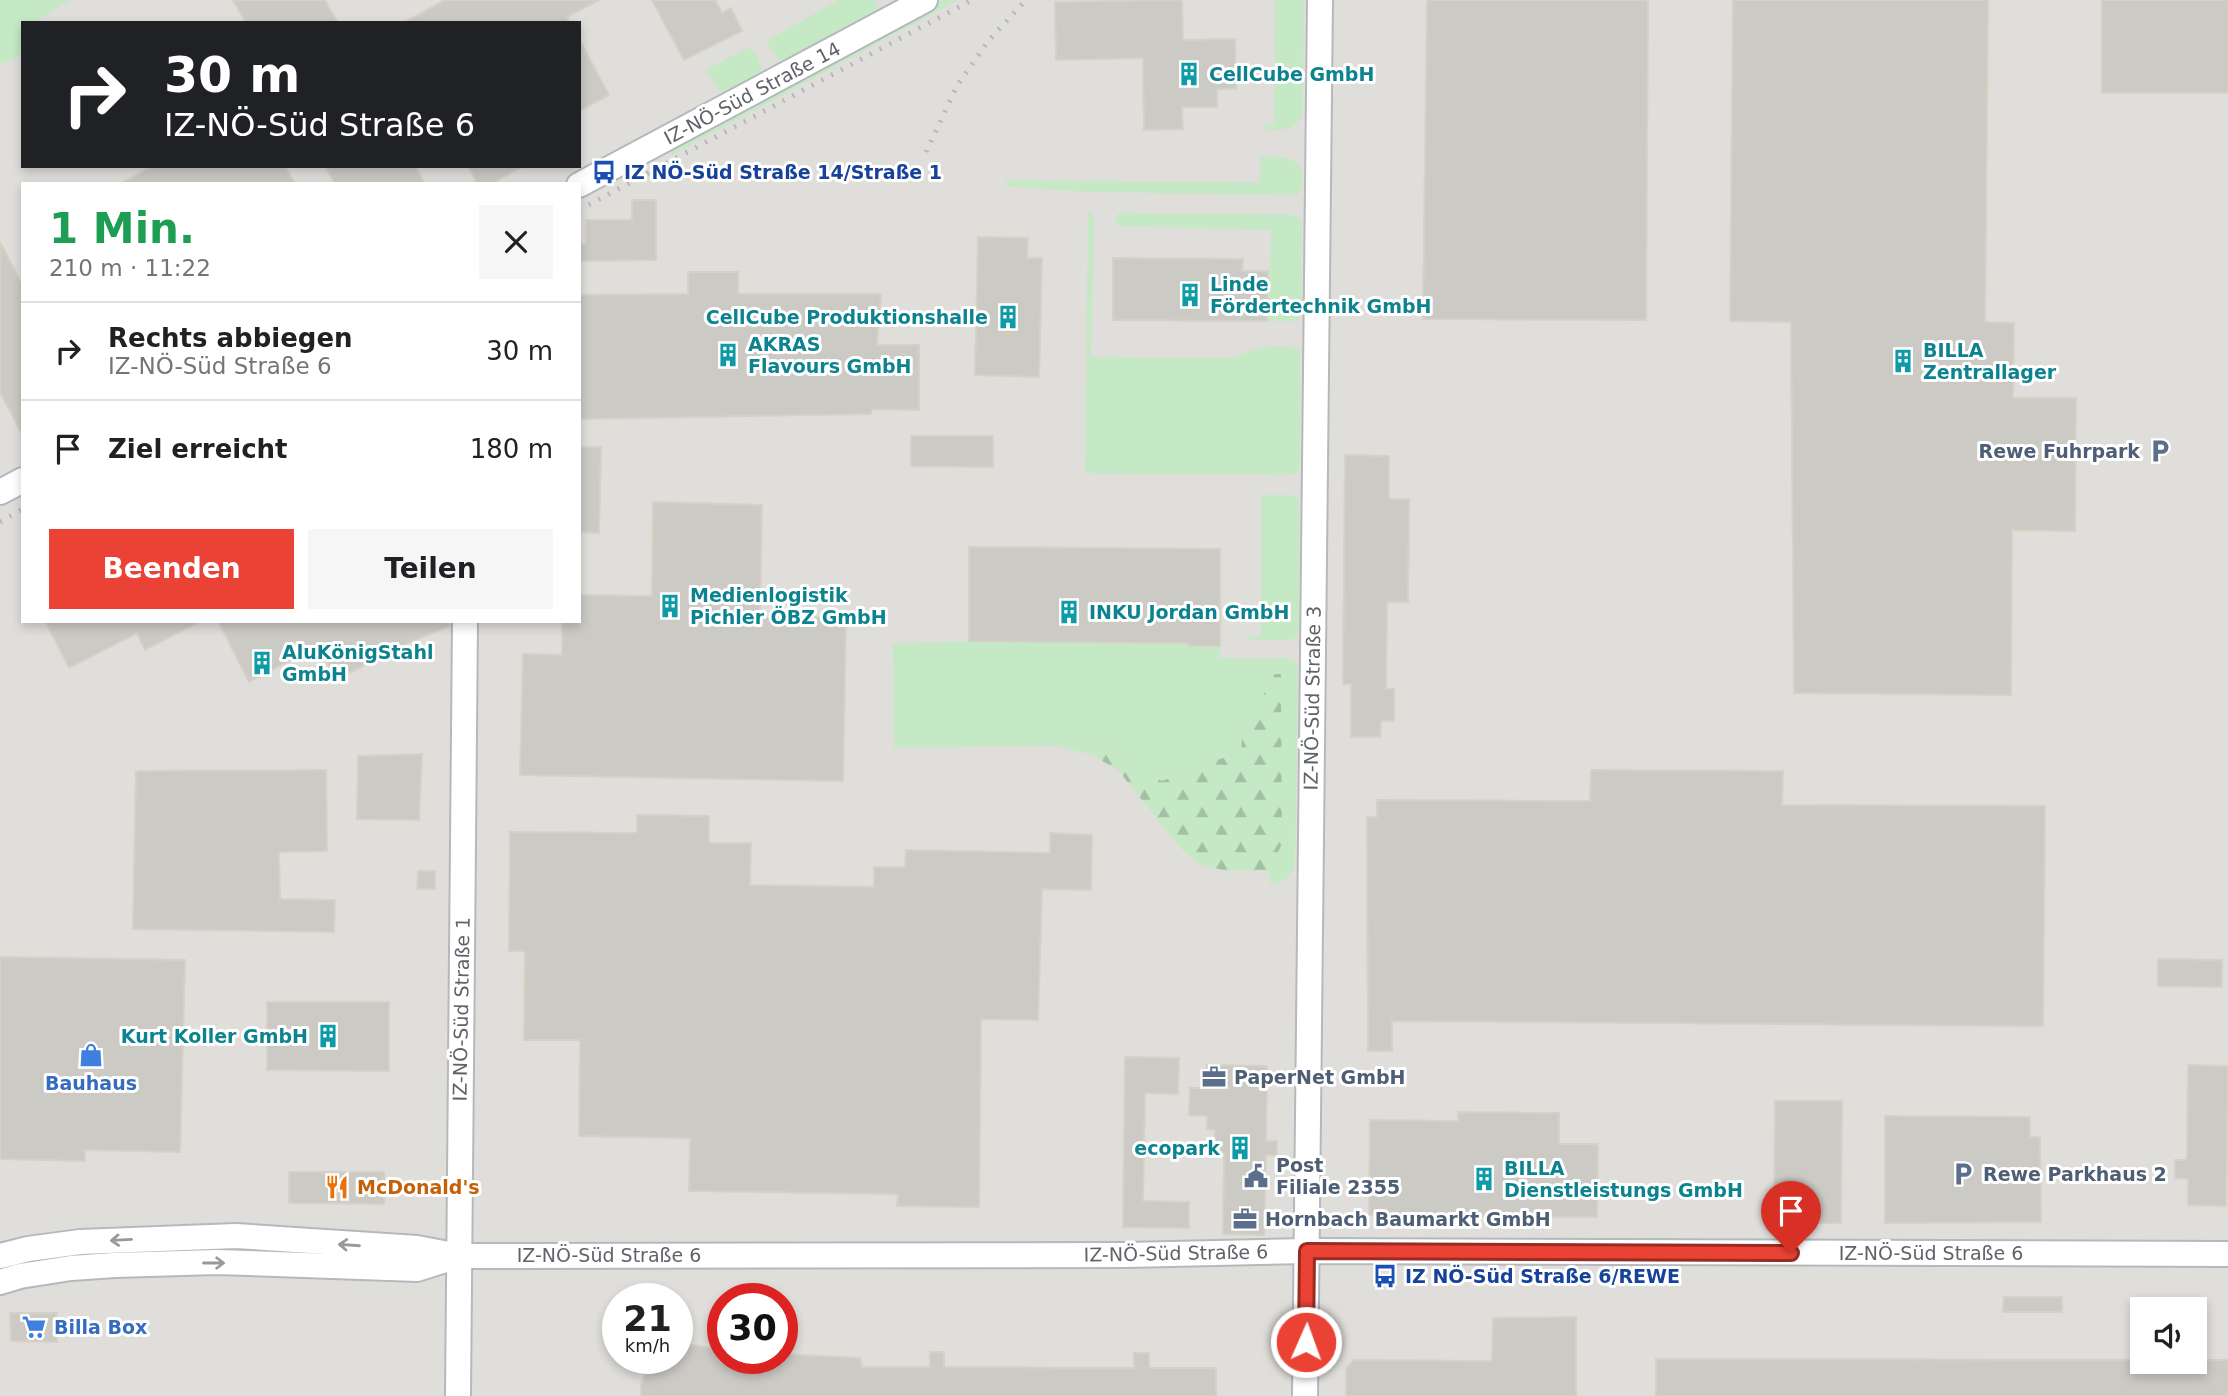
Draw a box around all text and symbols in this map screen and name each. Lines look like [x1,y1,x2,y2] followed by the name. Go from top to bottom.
[660,37,844,149] street label: IZ-NÖ-Süd Straße 14
[164,47,300,104] text: 30 m
[49,49,140,140] icon: right
[1175,60,1203,88] building icon: CellCube GmbH
[1209,63,1374,85] place label: CellCube GmbH
[164,106,475,144] text: IZ-NÖ-Süd Straße 6
[590,158,618,186] bus stop icon: IZ NÖ-Süd Straße 14/Straße 1
[624,160,942,183] place label: IZ NÖ-Süd Straße 14/Straße 1
[49,204,195,253] text: 1 Min.
[479,205,553,279] button: close
[49,255,211,281] text: 210 m · 11:22
[1210,273,1431,317] place label: Linde Fördertechnik GmbH
[1176,281,1204,309] building icon: Linde Fördertechnik GmbH
[994,303,1022,331] building icon: CellCube Produktionshalle
[706,306,988,328] place label: CellCube Produktionshalle
[108,323,353,353] text: Rechts abbiegen
[49,332,87,370] icon: right
[748,333,911,377] place label: AKRAS Flavours GmbH
[486,336,553,366] text: 30 m
[1923,339,2057,383] place label: BILLA Zentrallager
[714,341,742,369] building icon: AKRAS Flavours GmbH
[1889,347,1917,375] building icon: BILLA Zentrallager
[108,353,332,379] text: IZ-NÖ-Süd Straße 6
[49,430,87,468] icon: arrive
[108,434,288,464] text: Ziel erreicht
[470,434,553,464] text: 180 m
[2146,437,2174,465] parking icon: Rewe Fuhrpark
[1979,440,2140,462] place label: Rewe Fuhrpark
[49,529,294,609] button: Beenden
[308,529,553,609] button: Teilen
[690,584,887,628] place label: Medienlogistik Pichler ÖBZ GmbH
[656,592,684,620] building icon: Medienlogistik Pichler ÖBZ GmbH
[1055,598,1083,626] building icon: INKU Jordan GmbH
[1089,601,1289,623] place label: INKU Jordan GmbH
[1299,605,1325,791] street label: IZ-NÖ-Süd Straße 3
[282,641,433,685] place label: AluKönigStahl GmbH
[248,649,276,677] building icon: AluKönigStahl GmbH
[448,916,474,1102] street label: IZ-NÖ-Süd Straße 1
[314,1022,342,1050] building icon: Kurt Koller GmbH
[121,1025,308,1047] place label: Kurt Koller GmbH
[77,1041,105,1069] shop icon: Bauhaus
[1200,1063,1228,1091] office icon: PaperNet GmbH
[1234,1066,1405,1088] place label: PaperNet GmbH
[45,1072,137,1094] place label: Bauhaus
[1226,1134,1254,1162] building icon: ecopark
[1134,1137,1220,1159] place label: ecopark
[1276,1154,1400,1198] place label: Post Filiale 2355
[1504,1157,1743,1201] place label: BILLA Dienstleistungs GmbH
[1949,1160,1977,1188] parking icon: Rewe Parkhaus 2
[1242,1162,1270,1190] public building icon: Post Filiale 2355
[1983,1163,2167,1185] place label: Rewe Parkhaus 2
[1470,1165,1498,1193] building icon: BILLA Dienstleistungs GmbH
[323,1173,351,1201] restaurant icon: McDonald's
[357,1176,480,1198] place label: McDonald's
[1761,1181,1821,1253] pin
[1772,1192,1810,1230] icon: arrive
[1231,1205,1259,1233] office icon: Hornbach Baumarkt GmbH
[1265,1208,1551,1230] place label: Hornbach Baumarkt GmbH
[110,1233,133,1246] one-way arrow
[337,1238,360,1251] one-way arrow
[1083,1240,1269,1266] street label: IZ-NÖ-Süd Straße 6
[1839,1242,2023,1264] street label: IZ-NÖ-Süd Straße 6
[517,1244,701,1266] street label: IZ-NÖ-Süd Straße 6
[202,1256,225,1270] one-way arrow
[1371,1262,1399,1290] bus stop icon: IZ NÖ-Süd Straße 6/REWE
[1405,1264,1680,1287] place label: IZ NÖ-Süd Straße 6/REWE
[707,1283,798,1374] speed limit sign: 30
[2130,1297,2207,1374] map controls
[2130,1297,2207,1374] button: sound
[623,1299,672,1339] text: 21
[1269,1305,1343,1379] position arrow
[20,1313,48,1341] supermarket icon: Billa Box
[54,1316,147,1338] place label: Billa Box
[625,1335,670,1356] text: km/h

